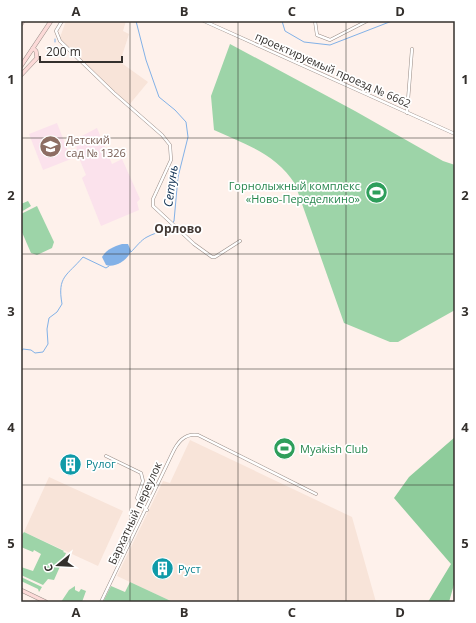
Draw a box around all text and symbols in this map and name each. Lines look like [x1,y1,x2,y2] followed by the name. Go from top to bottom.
[72,2,81,20] text: A
[180,2,189,20] text: B
[288,2,296,20] text: C
[395,2,405,20] text: D
[253,28,413,111] street label: проектируемый проезд № 6662
[40,38,122,64] scale bar
[46,43,81,60] text: 200 m
[7,70,15,88] text: 1
[461,70,469,88] text: 1
[66,132,126,160] place label: Детский сад № 1326
[37,133,63,159] school or university icon: Детский сад № 1326
[159,164,182,208] water label: Сетунь
[229,178,361,206] place label: Горнолыжный комплекс «Ново-Переделкино»
[363,179,389,205] sports icon: Горнолыжный комплекс «Ново-Переделкино»
[7,186,15,204] text: 2
[461,186,469,204] text: 2
[154,220,202,237] district label: Орлово
[7,302,15,320] text: 3
[461,302,469,320] text: 3
[7,418,15,436] text: 4
[461,418,469,436] text: 4
[272,436,298,462] sports icon: Myakish Club
[300,441,368,456] place label: Myakish Club
[58,451,84,477] building icon: Рулог
[86,456,116,471] place label: Рулог
[104,459,165,567] street label: Бархатный переулок
[7,534,15,552] text: 5
[461,534,469,552] text: 5
[38,545,78,585] north arrow
[150,556,176,582] building icon: Руст
[178,561,201,576] place label: Руст
[40,563,56,574] text: С
[72,603,81,621] text: A
[180,603,189,621] text: B
[288,603,296,621] text: C
[395,603,405,621] text: D

